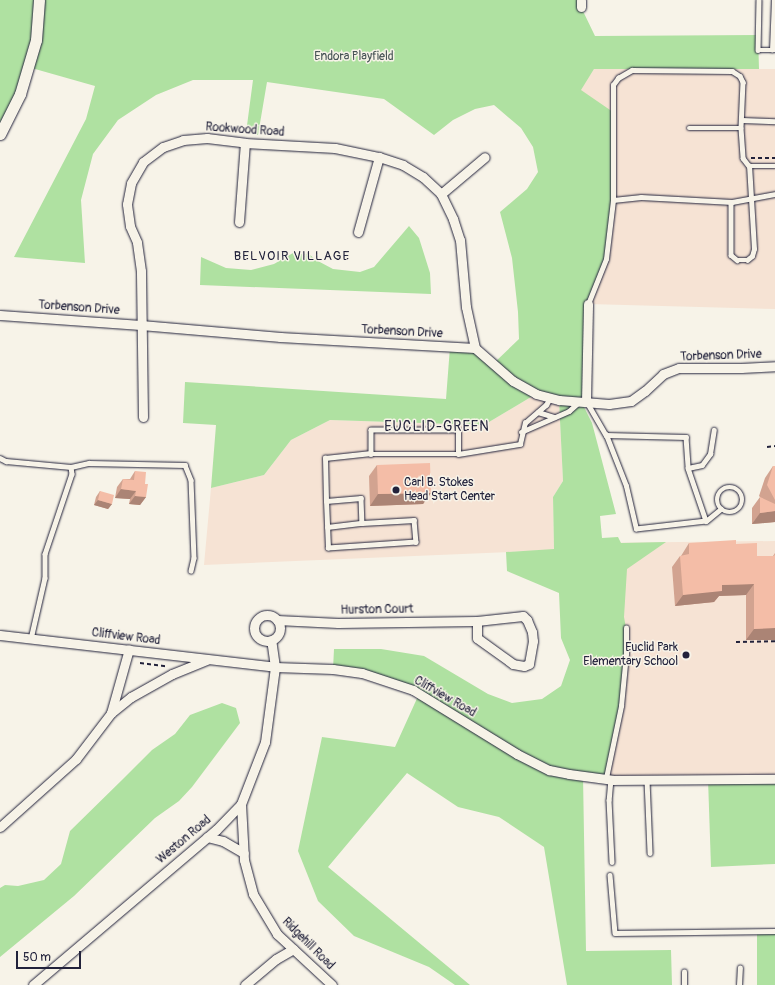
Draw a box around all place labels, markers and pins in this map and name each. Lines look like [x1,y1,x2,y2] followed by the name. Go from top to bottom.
[404,476,495,504] place label: Carl B. Stokes Head Start Center
[391,485,401,495] marker: Carl B. Stokes Head Start Center
[583,641,678,669] place label: Euclid Park Elementary School
[681,650,691,660] marker: Euclid Park Elementary School

